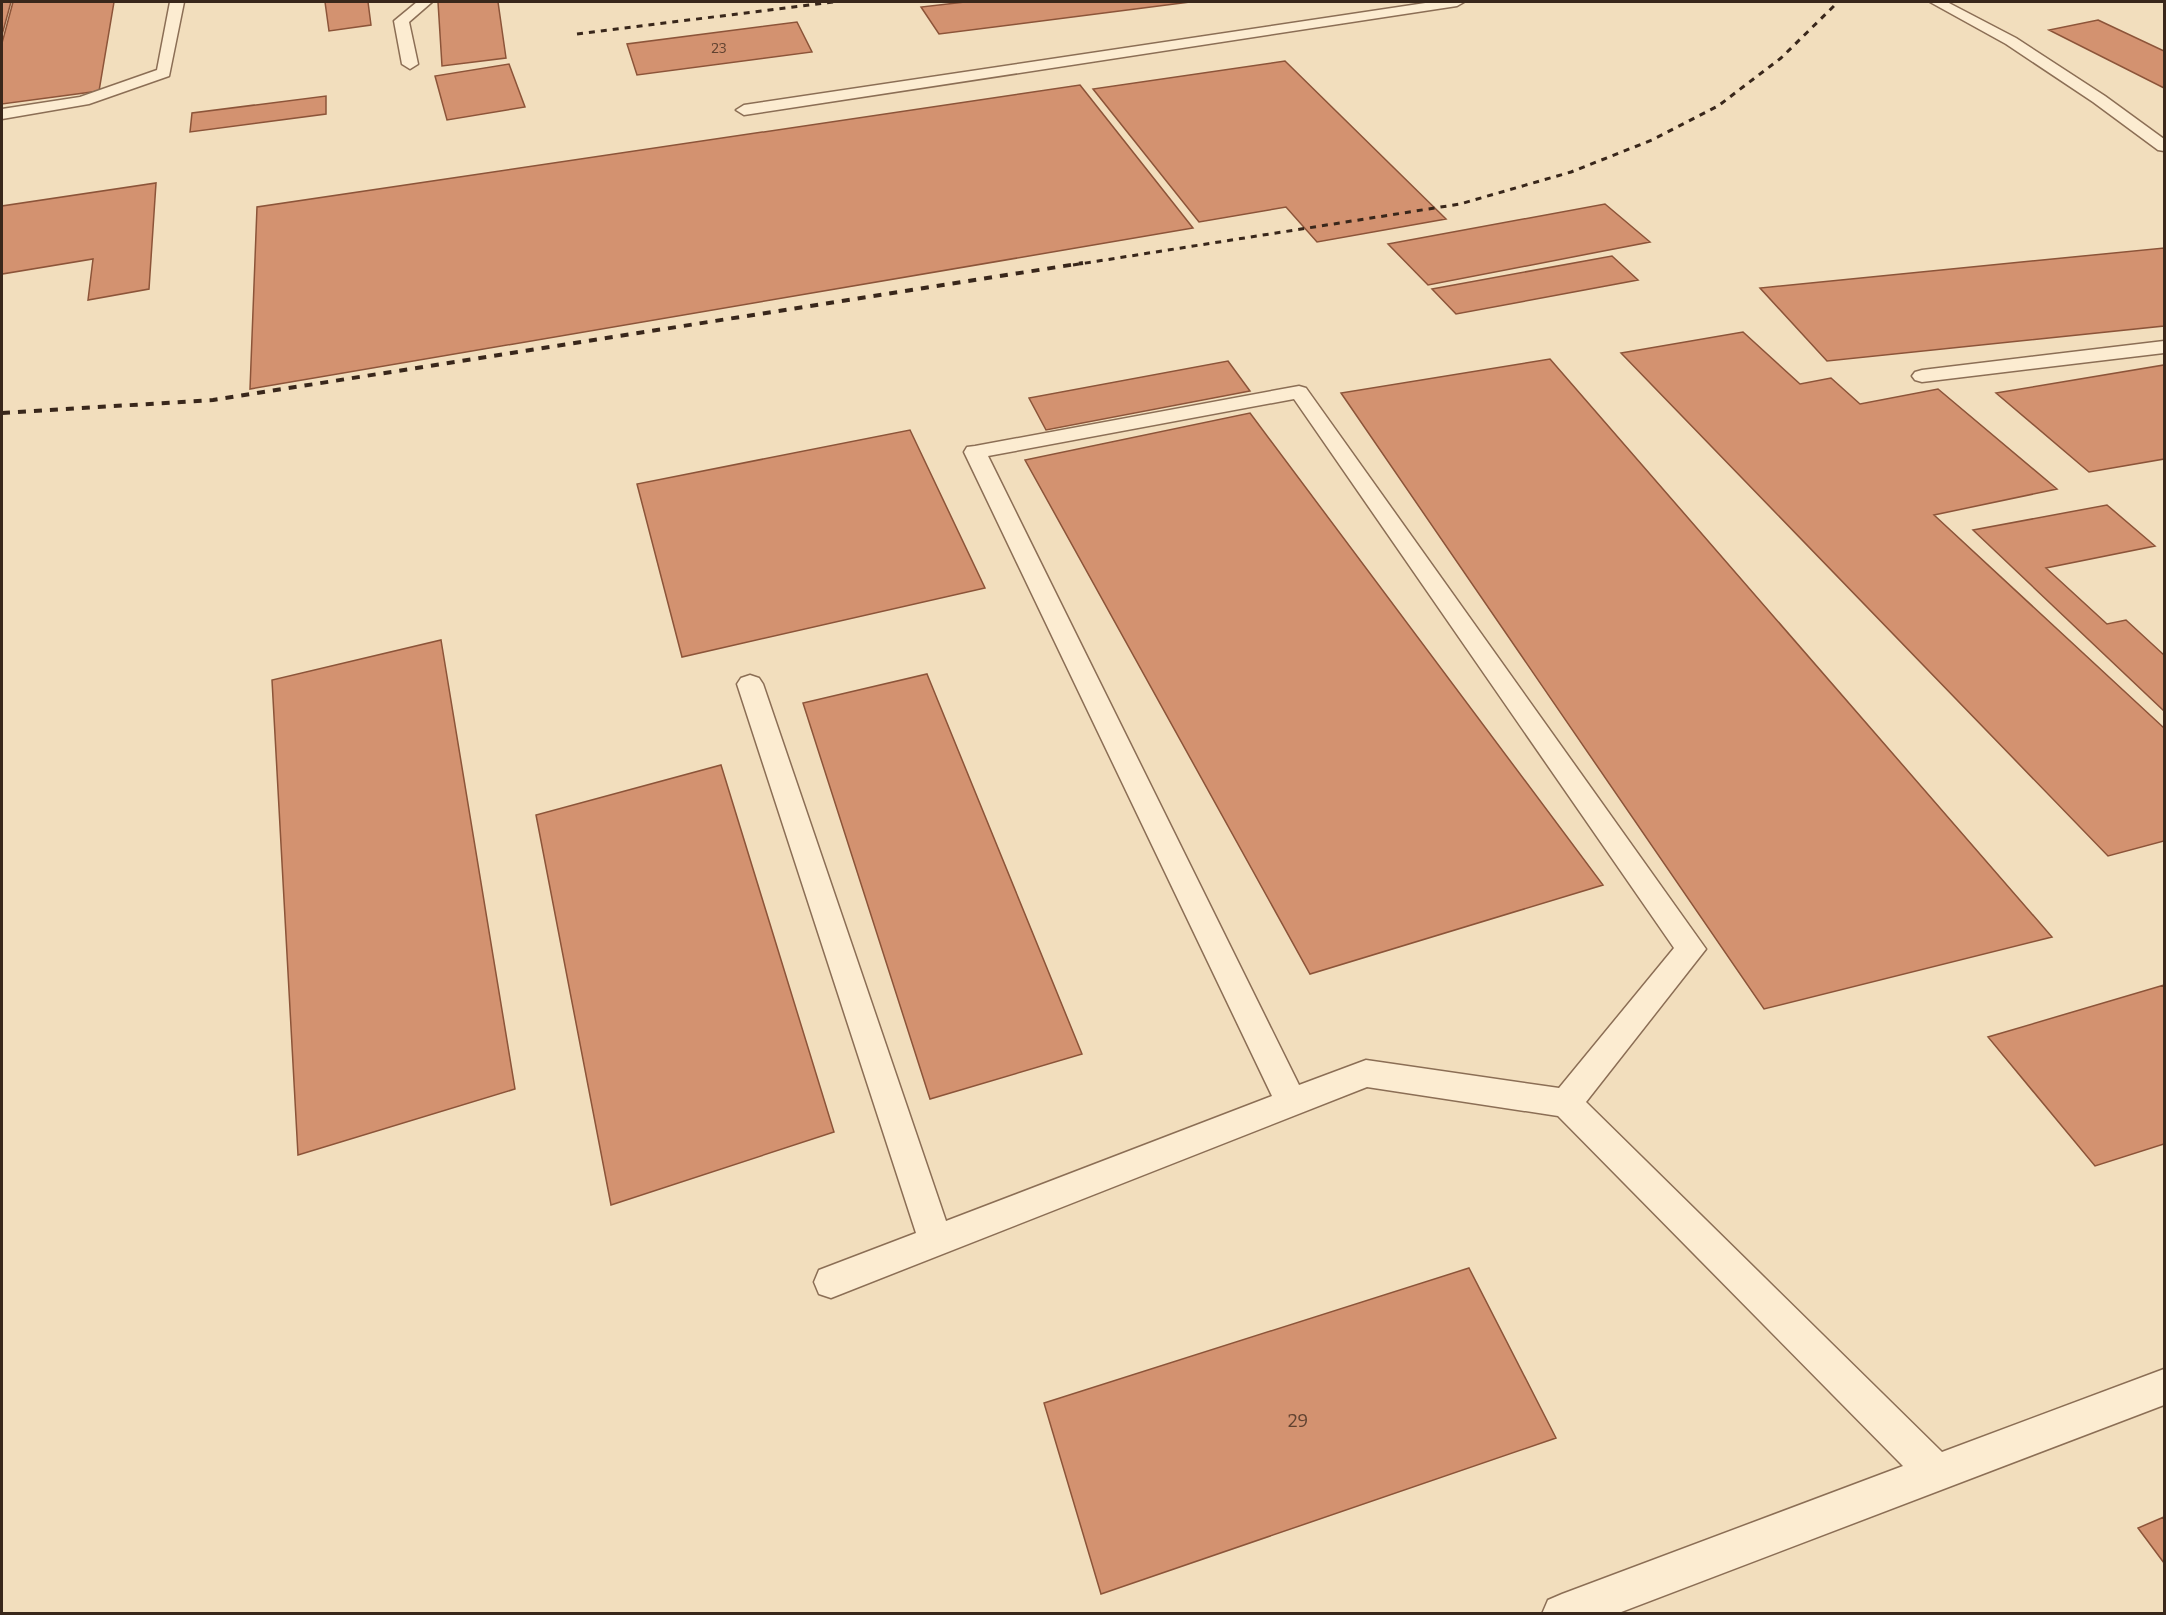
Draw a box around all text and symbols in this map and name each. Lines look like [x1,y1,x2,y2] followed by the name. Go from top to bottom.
[711,40,727,57] house number: 23
[1288,1410,1308,1432] house number: 29

